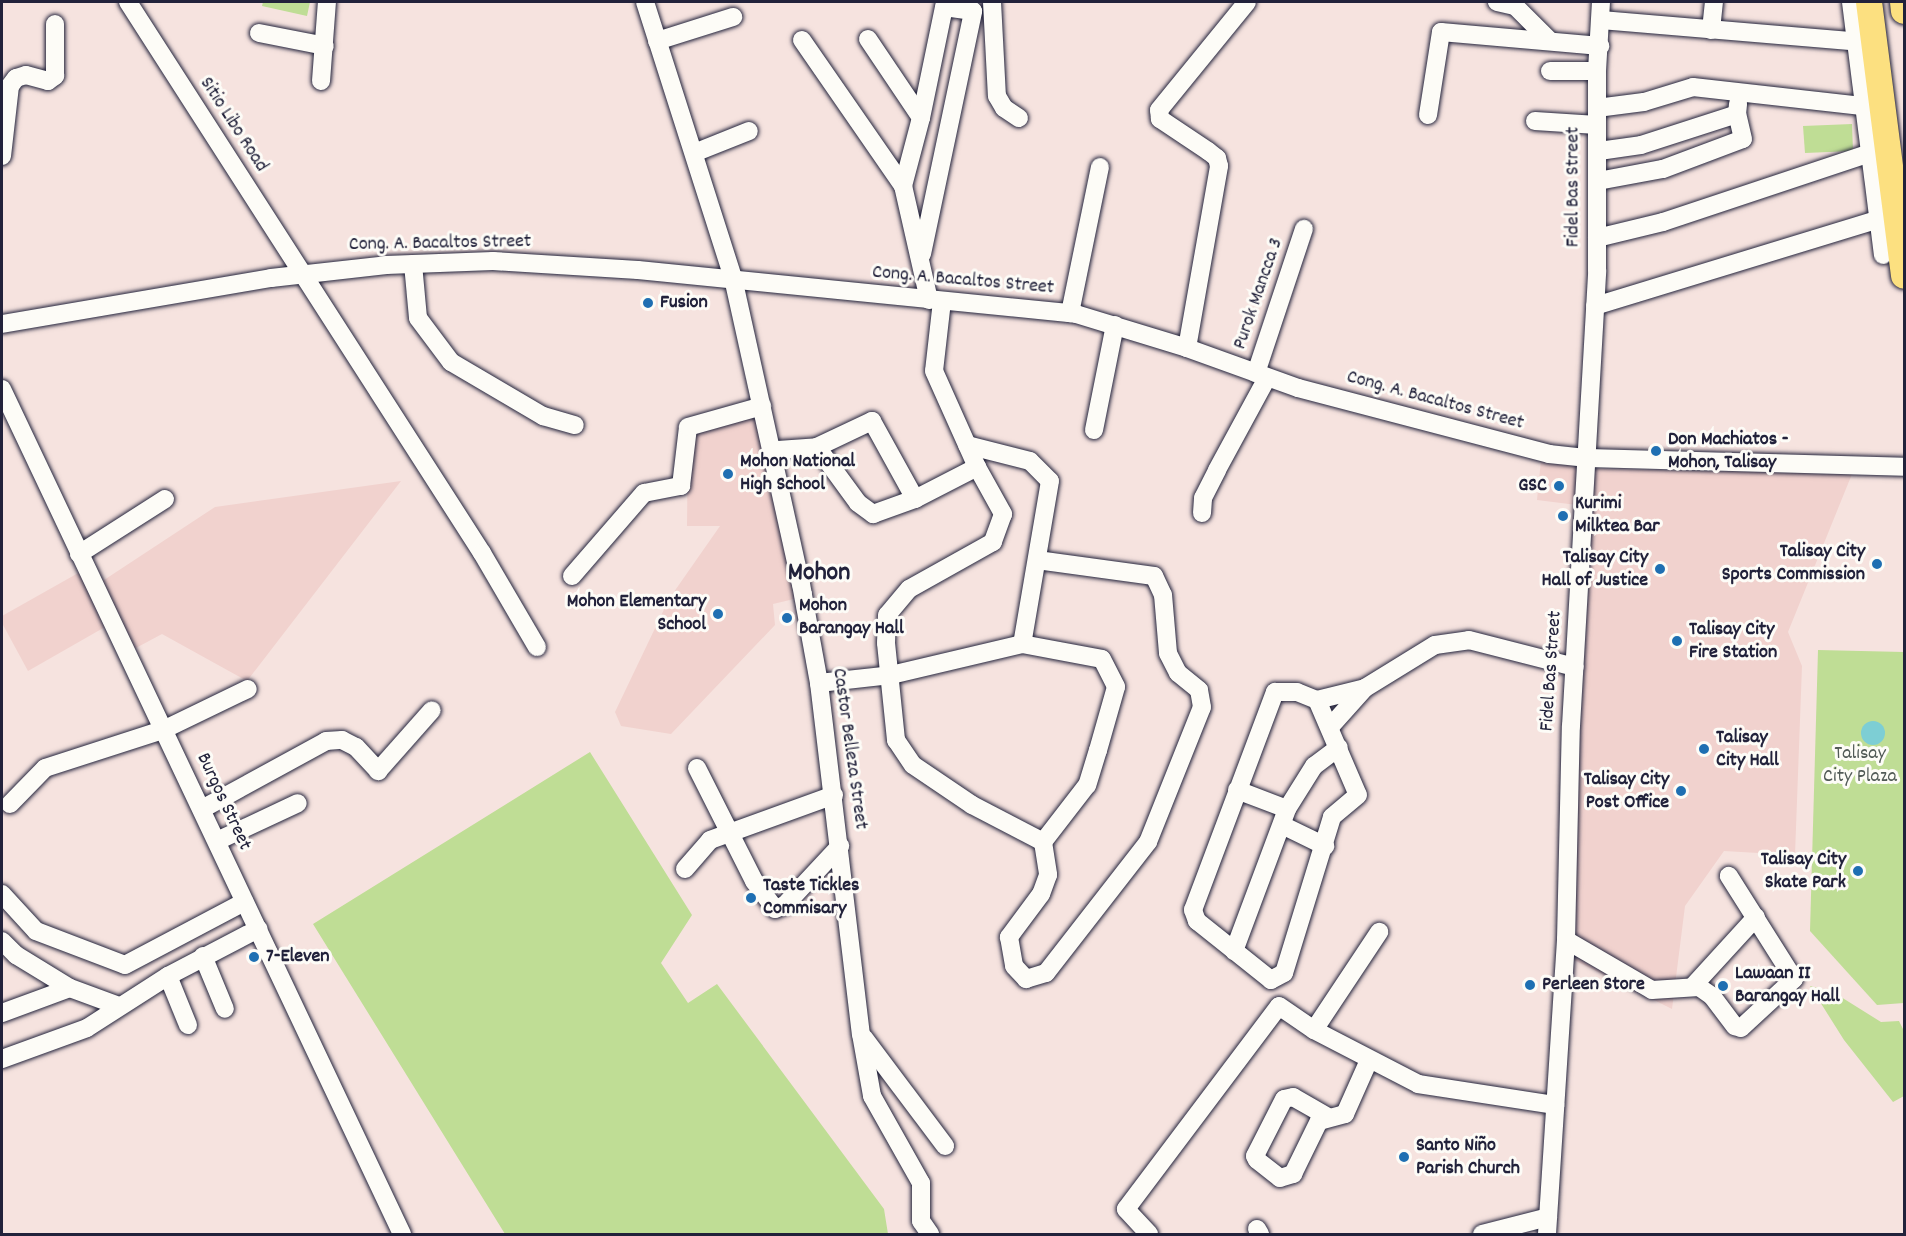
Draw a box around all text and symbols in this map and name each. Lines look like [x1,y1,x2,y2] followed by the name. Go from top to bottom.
[193,73,273,177] street label: Sitio Libo Road
[1562,127,1586,247] street label: Fidel Bas Street
[349,230,531,258] street label: Cong. A. Bacaltos Street
[1229,235,1289,353] street label: Purok Mancca 3
[871,261,1055,301] street label: Cong. A. Bacaltos Street
[660,291,708,315] place label: Fusion
[641,296,655,310] marker: Fusion
[1344,366,1526,436] street label: Cong. A. Bacaltos Street
[1668,428,1788,475] place label: Don Machiatos - Mohon, Talisay
[1649,444,1663,458] marker: Don Machiatos - Mohon, Talisay
[740,450,855,497] place label: Mohon National High School
[721,467,735,481] marker: Mohon National High School
[1518,474,1547,498] place label: GSC
[1552,479,1566,493] marker: GSC
[1575,492,1660,539] place label: Kurimi Milktea Bar
[1556,509,1570,523] marker: Kurimi Milktea Bar
[1722,540,1865,587] place label: Talisay City Sports Commission
[1542,546,1648,593] place label: Talisay City Hall of Justice
[1870,557,1884,571] marker: Talisay City Sports Commission
[788,558,850,590] district label: Mohon
[1653,562,1667,576] marker: Talisay City Hall of Justice
[567,590,706,637] place label: Mohon Elementary School
[799,594,904,641] place label: Mohon Barangay Hall
[711,607,725,621] marker: Mohon Elementary School
[1536,610,1568,732] street label: Fidel Bas Street
[780,611,794,625] marker: Mohon Barangay Hall
[1689,618,1777,665] place label: Talisay City Fire Station
[1670,634,1684,648] marker: Talisay City Fire Station
[826,667,872,831] street label: Castor Belleza Street
[1716,726,1779,773] place label: Talisay City Hall
[1697,742,1711,756] marker: Talisay City Hall
[1823,743,1897,790] park label: Talisay City Plaza
[190,749,256,855] street label: Burgos Street
[1584,768,1669,815] place label: Talisay City Post Office
[1674,784,1688,798] marker: Talisay City Post Office
[1761,848,1846,895] place label: Talisay City Skate Park
[1851,864,1865,878] marker: Talisay City Skate Park
[763,874,859,921] place label: Taste Tickles Commisary
[744,891,758,905] marker: Taste Tickles Commisary
[266,945,330,969] place label: 7-Eleven
[247,950,261,964] marker: 7-Eleven
[1735,963,1840,1010] place label: Lawaan II Barangay Hall
[1542,973,1645,997] place label: Perleen Store
[1523,978,1537,992] marker: Perleen Store
[1716,979,1730,993] marker: Lawaan II Barangay Hall
[1416,1134,1520,1181] place label: Santo Niño Parish Church
[1397,1150,1411,1164] marker: Santo Niño Parish Church

